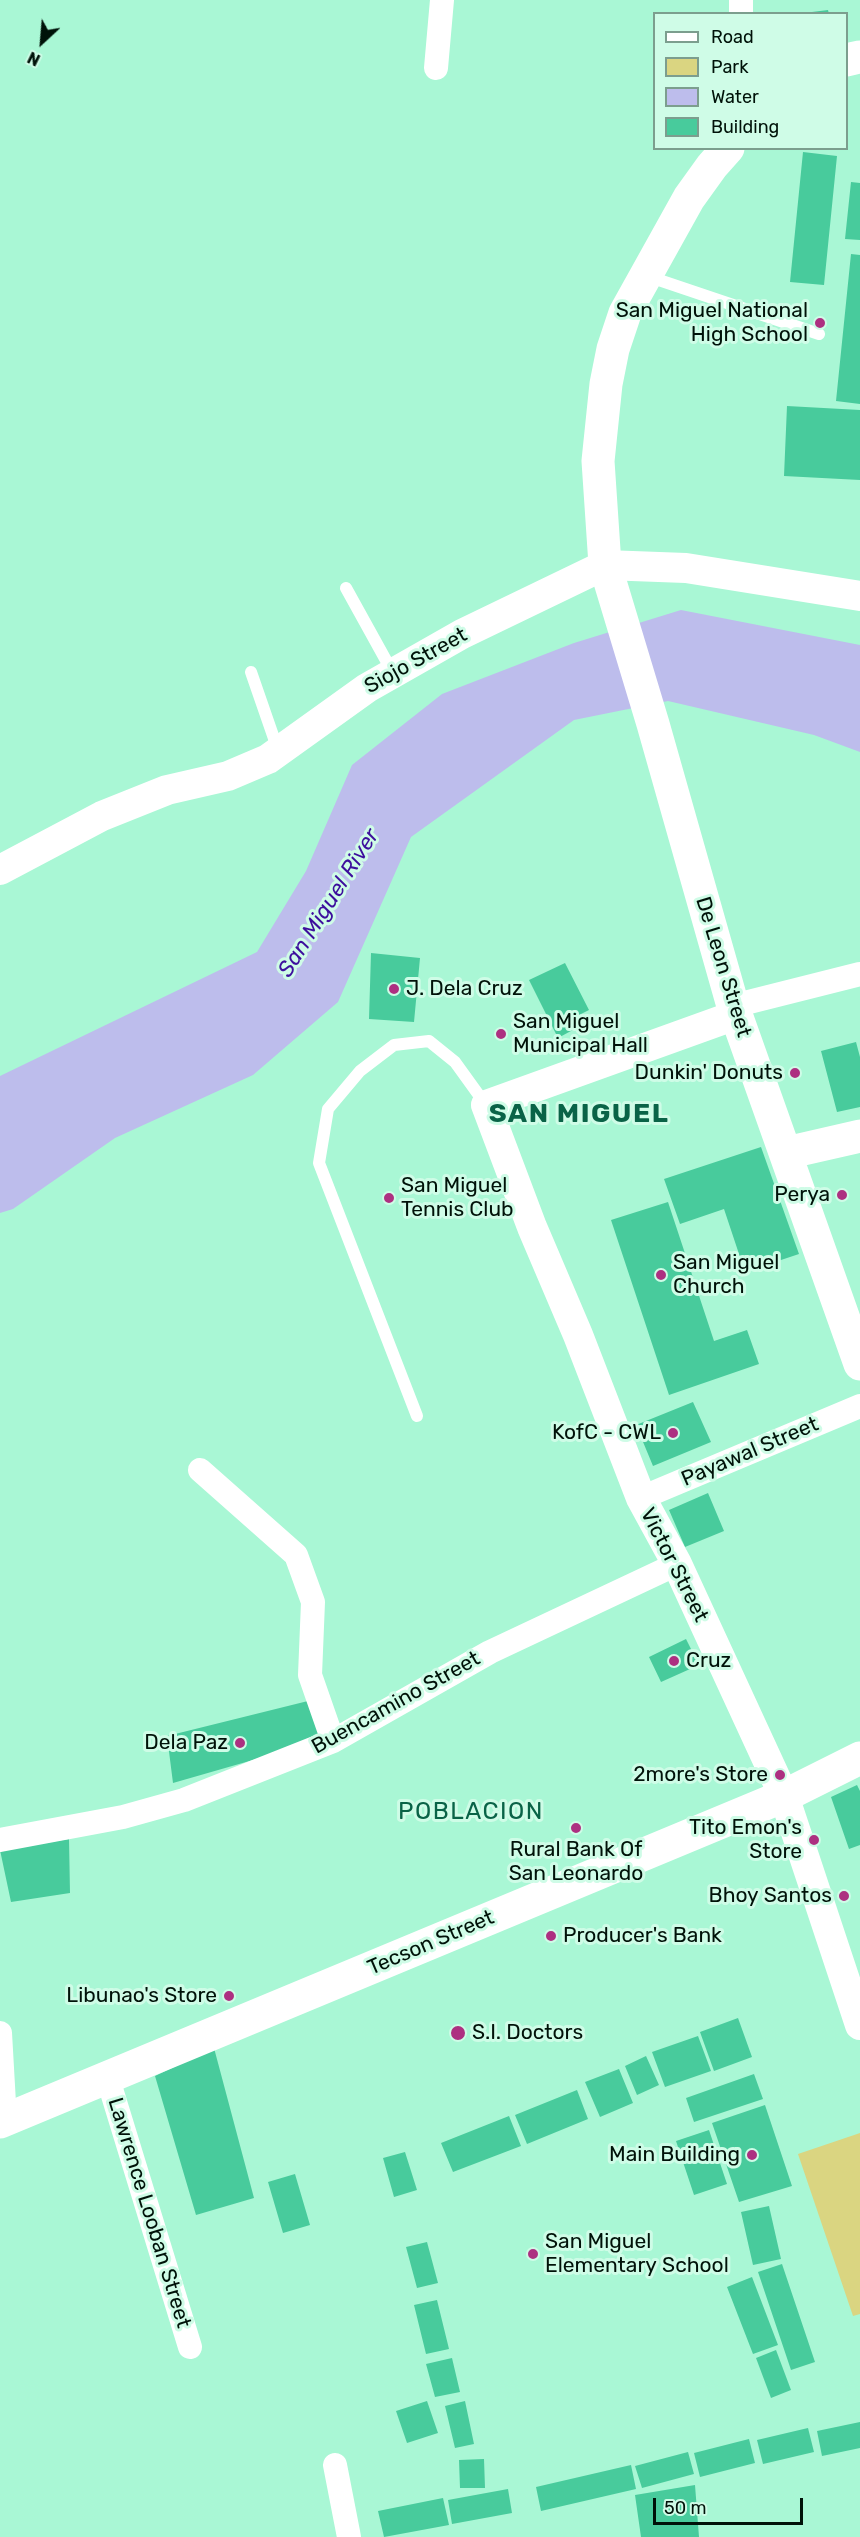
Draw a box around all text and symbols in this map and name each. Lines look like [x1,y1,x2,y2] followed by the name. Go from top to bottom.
[12,12,72,72] north arrow
[653,12,848,150] legend
[711,26,754,48] text: Road
[25,48,43,70] text: N
[711,56,748,78] text: Park
[711,86,759,108] text: Water
[711,116,779,138] text: Building
[616,298,808,348] place label: San Miguel National High School
[813,316,827,330] marker: San Miguel National High School
[360,622,472,700] street label: Siojo Street
[273,824,385,982] water label: San Miguel River
[690,894,756,1040] street label: De Leon Street
[406,976,523,1002] place label: J. Dela Cruz
[387,982,401,996] marker: J. Dela Cruz
[513,1009,648,1059] place label: San Miguel Municipal Hall
[494,1027,508,1041] marker: San Miguel Municipal Hall
[635,1060,783,1086] place label: Dunkin' Donuts
[788,1066,802,1080] marker: Dunkin' Donuts
[489,1098,669,1130] district label: SAN MIGUEL
[401,1173,514,1223] place label: San Miguel Tennis Club
[774,1182,830,1208] place label: Perya
[835,1188,849,1202] marker: Perya
[382,1191,396,1205] marker: San Miguel Tennis Club
[673,1250,779,1300] place label: San Miguel Church
[654,1268,668,1282] marker: San Miguel Church
[678,1412,822,1492] street label: Payawal Street
[552,1420,661,1446] place label: KofC - CWL
[666,1426,680,1440] marker: KofC - CWL
[635,1504,713,1626] street label: Victor Street
[307,1646,485,1760] street label: Buencamino Street
[686,1648,731,1674] place label: Cruz
[667,1654,681,1668] marker: Cruz
[144,1730,228,1756] place label: Dela Paz
[233,1736,247,1750] marker: Dela Paz
[633,1762,768,1788] place label: 2more's Store
[773,1768,787,1782] marker: 2more's Store
[398,1798,544,1826] district label: POBLACION
[689,1815,802,1865] place label: Tito Emon's Store
[569,1821,583,1835] marker: Rural Bank Of San Leonardo
[807,1833,821,1847] marker: Tito Emon's Store
[509,1837,643,1887] place label: Rural Bank Of San Leonardo
[709,1883,832,1909] place label: Bhoy Santos
[837,1889,851,1903] marker: Bhoy Santos
[364,1905,498,1981] street label: Tecson Street
[563,1923,722,1949] place label: Producer's Bank
[544,1929,558,1943] marker: Producer's Bank
[66,1983,217,2009] place label: Libunao's Store
[222,1989,236,2003] marker: Libunao's Store
[472,2020,583,2046] place label: S.I. Doctors
[449,2024,467,2042] marker: S.I. Doctors
[102,2095,196,2331] street label: Lawrence Looban Street
[609,2142,740,2168] place label: Main Building
[745,2148,759,2162] marker: Main Building
[545,2229,729,2279] place label: San Miguel Elementary School
[526,2247,540,2261] marker: San Miguel Elementary School
[656,2486,806,2524] scale bar
[664,2497,707,2519] text: 50 m

